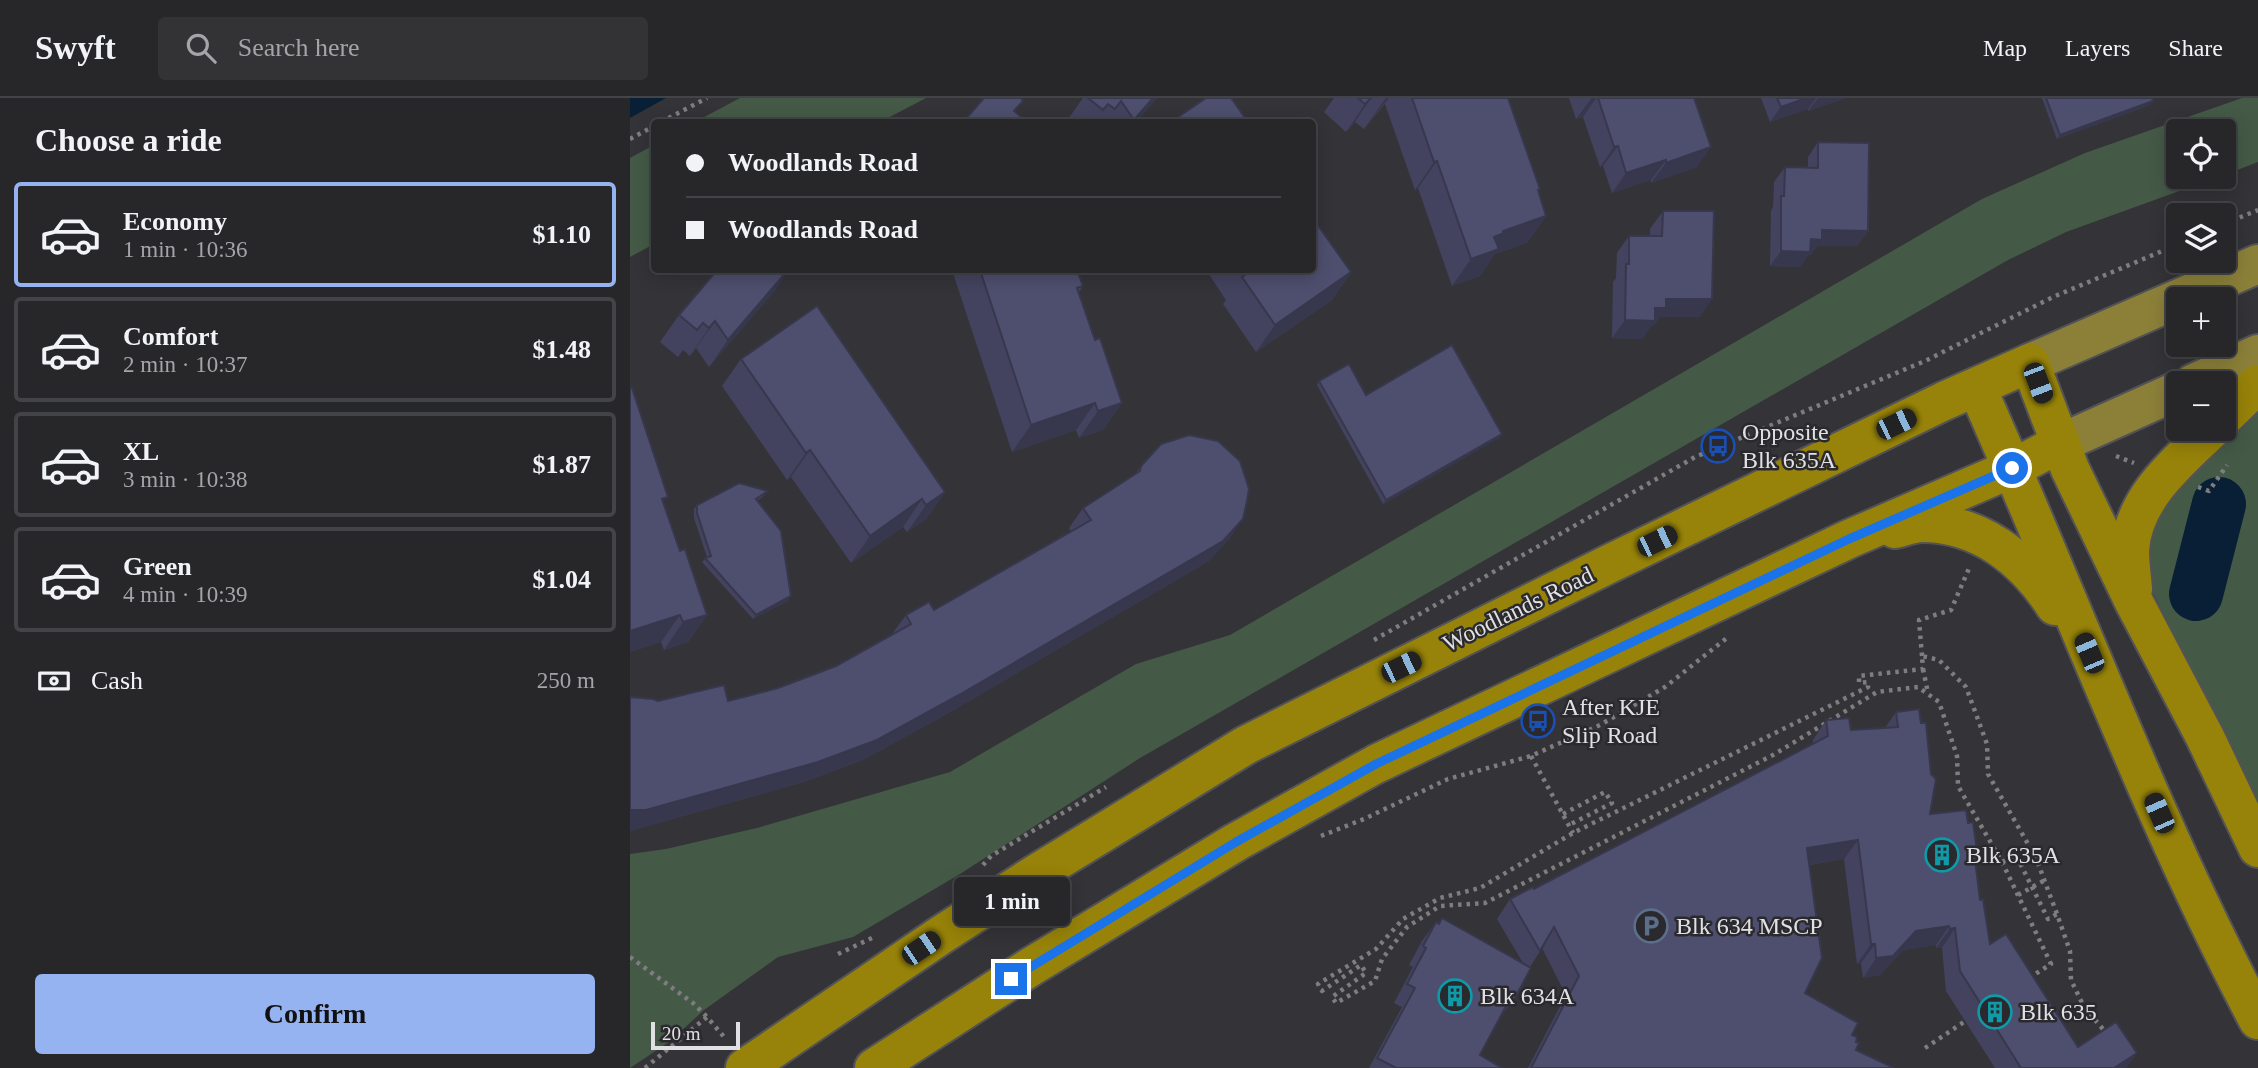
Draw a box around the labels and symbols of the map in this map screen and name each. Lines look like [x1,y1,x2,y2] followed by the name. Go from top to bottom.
[2021,360,2056,406] car
[1873,405,1920,443] car
[1742,419,1837,473] place label: Opposite Blk 635A
[1699,427,1737,465] bus stop icon: Opposite Blk 635A
[1996,452,2028,484] route start
[1634,522,1681,560] car
[1439,561,1597,657] street label: Woodlands Road
[2072,630,2107,676] car
[1378,648,1425,686] car
[1562,694,1660,748] place label: After KJE Slip Road
[1519,702,1557,740] bus stop icon: After KJE Slip Road
[2141,790,2178,836] car
[1923,836,1961,874] building icon: Blk 635A
[1966,842,2061,868] place label: Blk 635A
[953,878,1069,926] callout: 1 min
[1632,907,1670,945] parking icon: Blk 634 MSCP
[1676,913,1823,939] place label: Blk 634 MSCP
[898,928,945,968] car
[995,963,1027,995] route end
[1436,977,1474,1015] building icon: Blk 634A
[1480,983,1575,1009] place label: Blk 634A
[1976,993,2014,1031] building icon: Blk 635
[2020,999,2097,1025] place label: Blk 635
[651,1019,740,1051] scale bar

